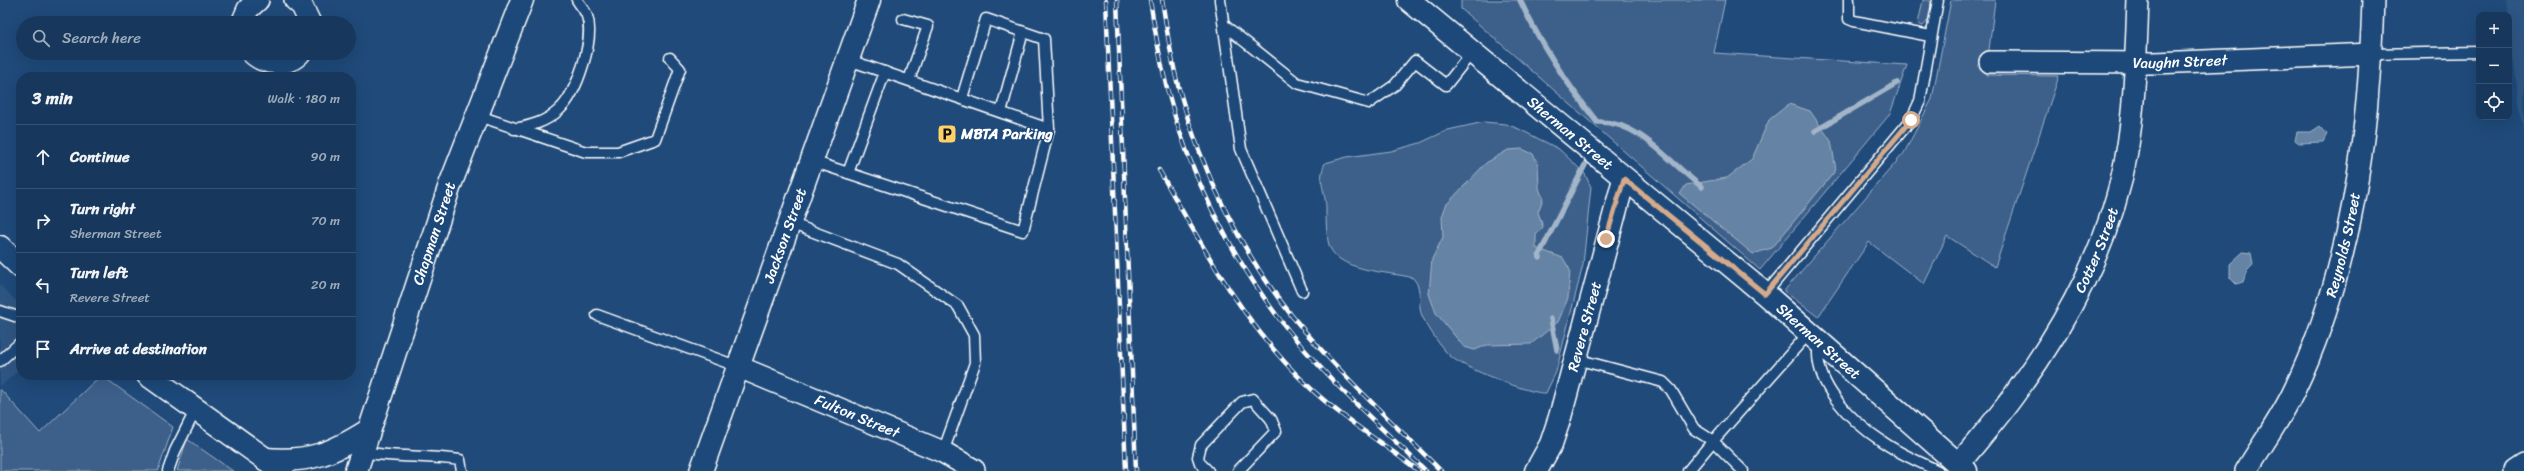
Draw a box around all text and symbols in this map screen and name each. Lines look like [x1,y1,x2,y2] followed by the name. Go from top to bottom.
[2476,12,2512,120] map controls
[2476,12,2512,48] button: +
[16,16,356,60] search box
[62,25,141,51] text: Search here
[30,27,52,49] icon: search
[2133,47,2229,76] street label: Vaughn Street
[2476,48,2512,84] button: −
[32,83,73,113] text: 3 min
[2476,84,2512,120] button: locate
[268,87,340,110] text: Walk · 180 m
[1521,89,1620,177] street label: Sherman Street
[1902,111,1920,129] route start
[960,121,1053,147] place label: MBTA Parking
[936,123,958,145] parking icon: MBTA Parking
[70,144,130,170] text: Continue
[310,145,340,168] text: 90 m
[32,146,54,168] icon: ahead
[405,178,463,289] street label: Chapman Street
[756,184,814,288] street label: Jackson Street
[2318,190,2368,300] street label: Reynolds Street
[70,196,135,222] text: Turn right
[2067,204,2126,298] street label: Cotter Street
[311,209,340,232] text: 70 m
[32,210,54,232] icon: right
[70,222,162,245] text: Sherman Street
[1597,230,1615,248] route end
[70,260,128,286] text: Turn left
[311,273,340,296] text: 20 m
[32,274,54,296] icon: left
[1560,278,1609,375] street label: Revere Street
[70,286,150,309] text: Revere Street
[1770,296,1867,386] street label: Sherman Street
[70,336,207,362] text: Arrive at destination
[32,338,54,360] icon: arrive
[811,387,905,446] street label: Fulton Street

